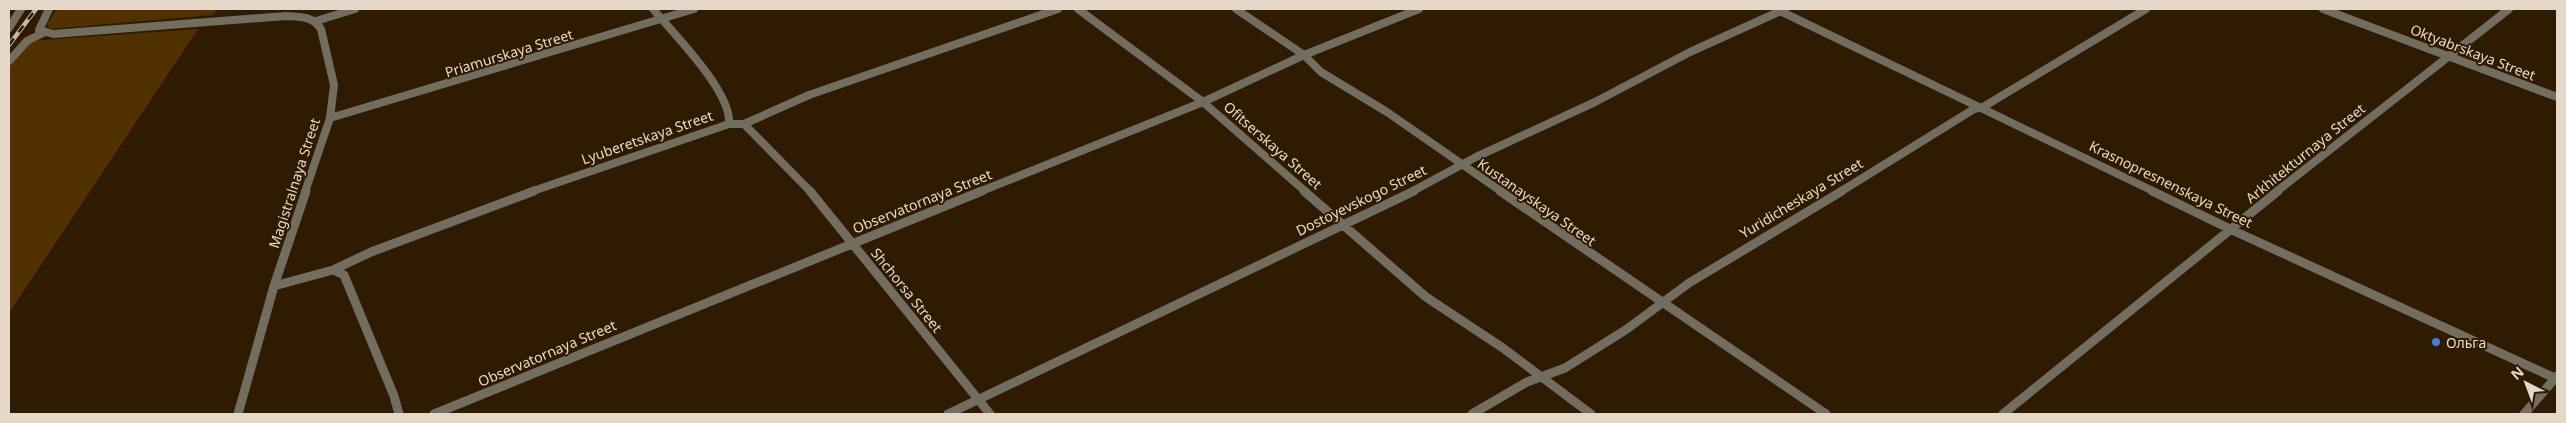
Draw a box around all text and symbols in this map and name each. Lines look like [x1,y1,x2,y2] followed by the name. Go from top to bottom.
[2408,19,2538,85] street label: Oktyabrskaya Street
[443,24,575,82] street label: Priamurskaya Street
[1220,97,1326,193] street label: Ofitserskaya Street
[2241,99,2369,207] street label: Arkhitekturnaya Street
[579,106,715,168] street label: Lyuberetskaya Street
[264,116,324,250] street label: Magistralnaya Street
[2086,136,2256,232] street label: Krasnopresnenskaya Street
[1474,154,1600,250] street label: Kustanayskaya Street
[1736,154,1866,242] street label: Yuridicheskaya Street
[1293,160,1429,240] street label: Dostoyevskogo Street
[850,164,994,238] street label: Observatornaya Street
[867,244,947,336] street label: Shchorsa Street
[475,315,619,391] street label: Observatornaya Street
[2446,333,2486,352] place label: Ольга
[2430,336,2442,348] marker: Ольга
[2501,358,2551,408] north arrow
[2506,362,2528,384] text: N

